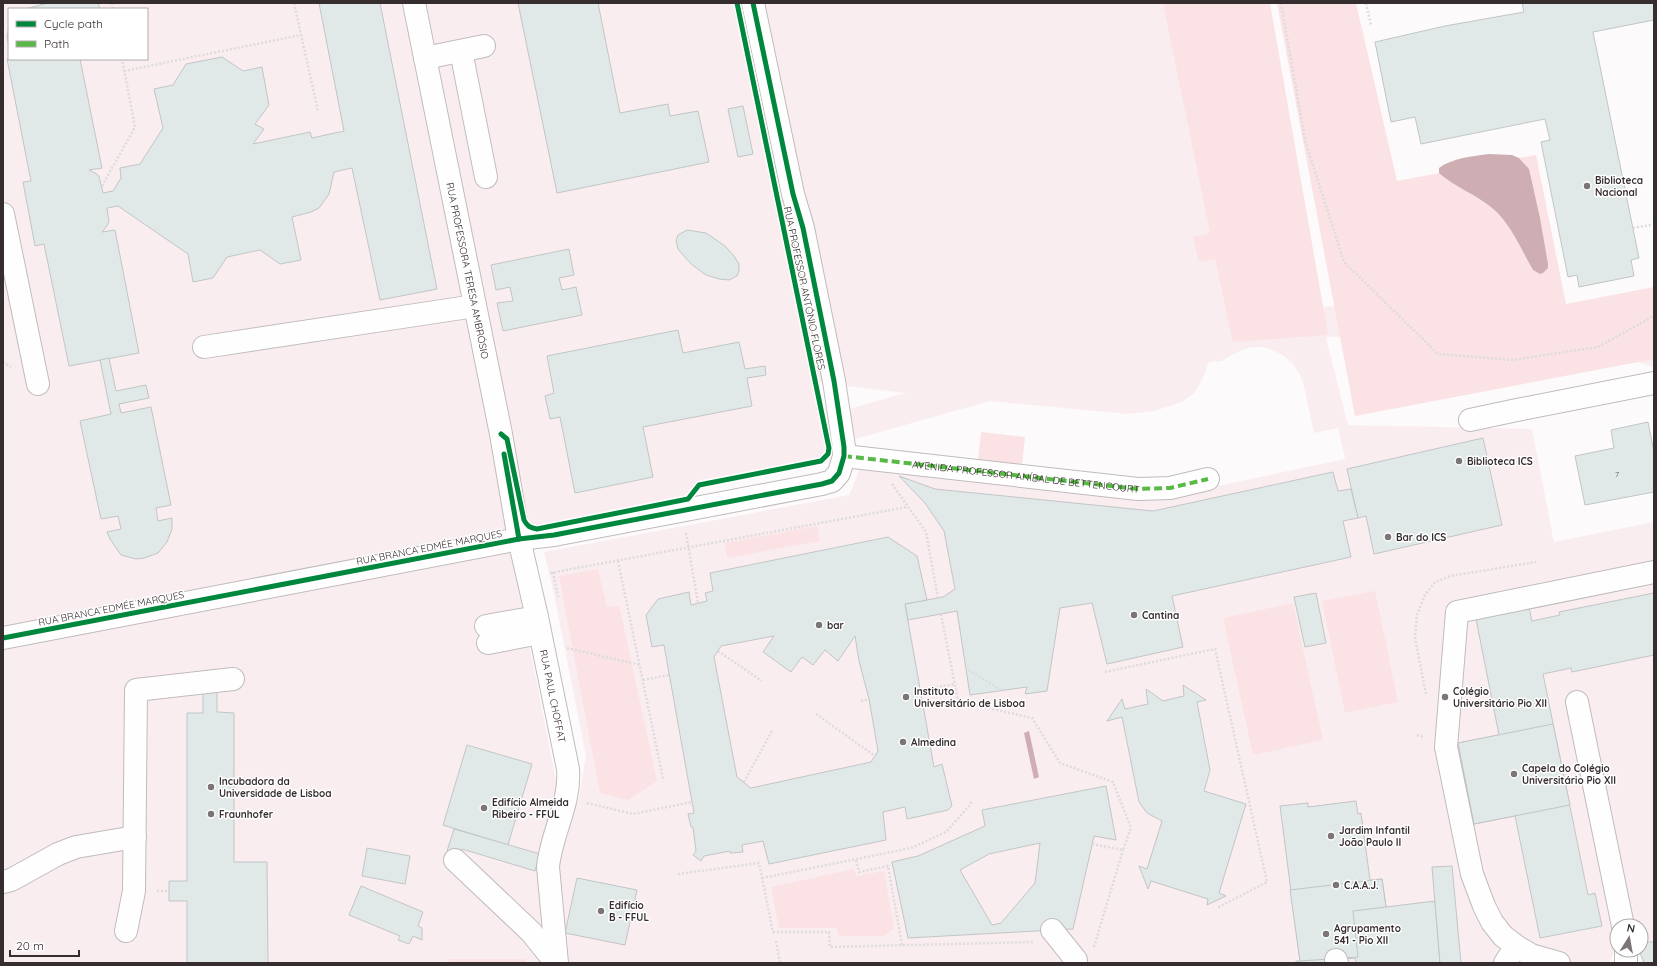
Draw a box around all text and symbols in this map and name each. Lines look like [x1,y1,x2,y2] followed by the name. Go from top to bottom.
[8,8,148,60] legend
[44,16,103,31] text: Cycle path
[44,36,69,51] text: Path
[1595,174,1643,199] place label: Biblioteca Nacional
[443,181,492,360] street label: RUA PROFESSORA TERESA AMBRÓSIO
[1582,181,1592,191] marker: Biblioteca Nacional
[781,205,828,371] street label: RUA PROFESSOR ANTÓNIO FLORES
[1467,455,1533,468] place label: Biblioteca ICS
[1454,456,1464,466] marker: Biblioteca ICS
[912,458,1140,496] street label: AVENIDA PROFESSOR ANÍBAL DE BETTENCOURT
[1615,469,1619,479] house number: 7
[355,527,504,568] street label: RUA BRANCA EDMÉE MARQUES
[1396,531,1446,544] place label: Bar do ICS
[1383,532,1393,542] marker: Bar do ICS
[37,588,186,629] street label: RUA BRANCA EDMÉE MARQUES
[1142,609,1179,622] place label: Cantina
[1129,610,1139,620] marker: Cantina
[827,619,845,632] place label: bar
[814,620,824,630] marker: bar
[537,649,568,744] street label: RUA PAUL CHOFFAT
[914,685,1025,710] place label: Instituto Universitário de Lisboa
[1453,685,1547,710] place label: Colégio Universitário Pio XII
[901,692,911,702] marker: Instituto Universitário de Lisboa
[1440,692,1450,702] marker: Colégio Universitário Pio XII
[911,736,956,749] place label: Almedina
[898,737,908,747] marker: Almedina
[1522,762,1616,787] place label: Capela do Colégio Universitário Pio XII
[1509,769,1519,779] marker: Capela do Colégio Universitário Pio XII
[219,775,331,800] place label: Incubadora da Universidade de Lisboa
[206,782,216,792] marker: Incubadora da Universidade de Lisboa
[492,796,569,821] place label: Edifício Almeida Ribeiro - FFUL
[479,803,489,813] marker: Edifício Almeida Ribeiro - FFUL
[219,808,274,821] place label: Fraunhofer
[206,809,216,819] marker: Fraunhofer
[1339,824,1410,849] place label: Jardim Infantil João Paulo II
[1326,831,1336,841] marker: Jardim Infantil João Paulo II
[1344,879,1379,892] place label: C.A.A.J.
[1331,880,1341,890] marker: C.A.A.J.
[609,899,649,924] place label: Edifício B - FFUL
[596,906,606,916] marker: Edifício B - FFUL
[1609,918,1649,958] north arrow
[1626,921,1636,936] text: N
[1334,922,1401,947] place label: Agrupamento 541 - Pio XII
[1321,929,1331,939] marker: Agrupamento 541 - Pio XII
[10,932,79,958] scale bar
[16,938,44,953] text: 20 m

